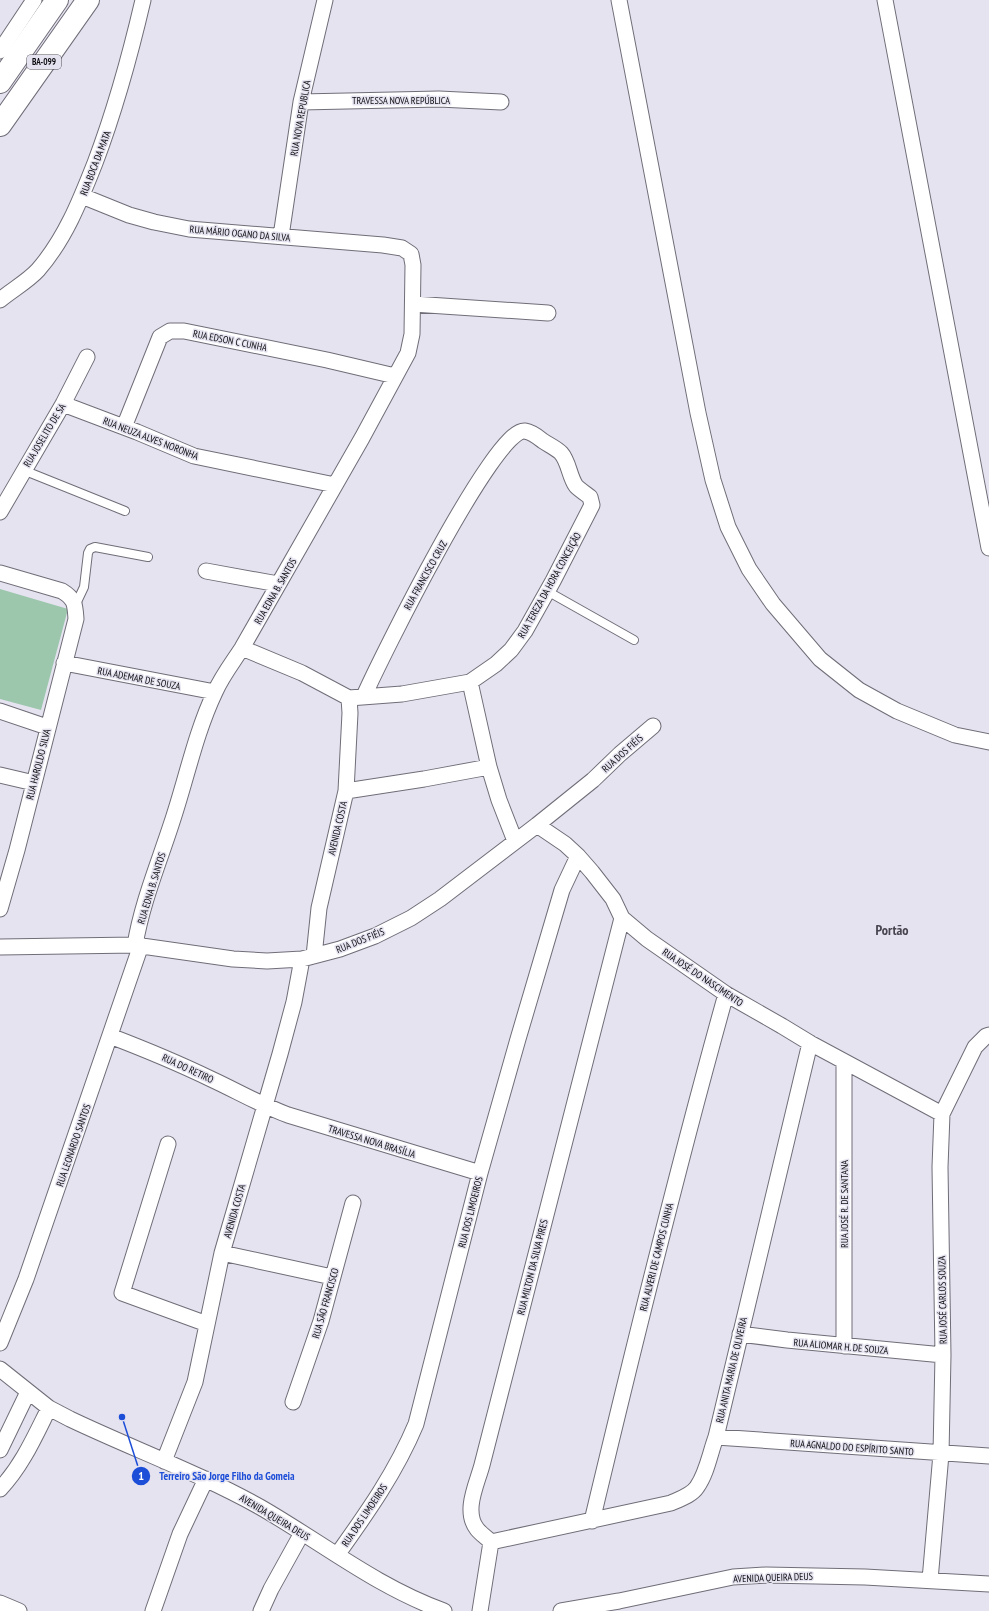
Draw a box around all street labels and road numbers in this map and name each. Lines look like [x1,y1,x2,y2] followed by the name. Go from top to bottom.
[27,55,61,69] road number: BA-099
[287,79,314,157] street label: RUA NOVA REPUBLICA
[352,94,450,107] street label: TRAVESSA NOVA REPÚBLICA
[77,129,114,197] street label: RUA BOCA DA MATA
[189,223,291,244] street label: RUA MÁRIO OGANO DA SILVA
[192,327,268,354] street label: RUA EDSON C CUNHA
[20,401,69,469] street label: RUA JOSELITO DE SA
[101,414,201,463] street label: RUA NEUZA ALVES NORONHA
[515,530,584,640] street label: RUA TEREZA DA HORA CONCEIÇÃO
[401,538,450,612] street label: RUA FRANCISCO CRUZ
[251,556,300,627] street label: RUA EDNA B. SANTOS
[96,664,182,693] street label: RUA ADEMAR DE SOUZA
[23,727,54,801] street label: RUA HAROLDO SILVA
[599,731,646,775] street label: RUA DOS FIÉIS
[325,799,350,857] street label: AVENIDA COSTA
[134,851,169,926] street label: RUA EDNA B. SANTOS
[334,925,386,956] street label: RUA DOS FIÉIS
[660,945,746,1010] street label: RUA JOSÉ DO NASCIMENTO
[160,1051,216,1086] street label: RUA DO RETIRO
[53,1102,94,1188] street label: RUA LEONARDO SANTOS
[327,1122,417,1161] street label: TRAVESSA NOVA BRASÍLIA
[838,1160,851,1248] street label: RUA JOSÉ R. DE SANTANA
[455,1175,486,1249] street label: RUA DOS LIMOEIROS
[221,1183,248,1240] street label: AVENIDA COSTA
[637,1201,676,1313] street label: RUA ALVERI DE CAMPOS CUNHA
[514,1218,551,1316] street label: RUA MILTON DA SILVA PIRES
[935,1255,950,1344] street label: RUA JOSÉ CARLOS SOUZA
[309,1266,342,1340] street label: RUA SÃO FRANCISCO
[713,1316,750,1424] street label: RUA ANITA MARIA DE OLIVEIRA
[793,1336,889,1357] street label: RUA ALIOMAR H. DE SOUZA
[790,1437,915,1458] street label: RUA AGNALDO DO ESPÍRITO SANTO
[339,1481,390,1549] street label: RUA DOS LIMOEIROS
[237,1491,312,1544] street label: AVENIDA QUEIRA DEUS
[733,1570,813,1585] street label: AVENIDA QUEIRA DEUS

